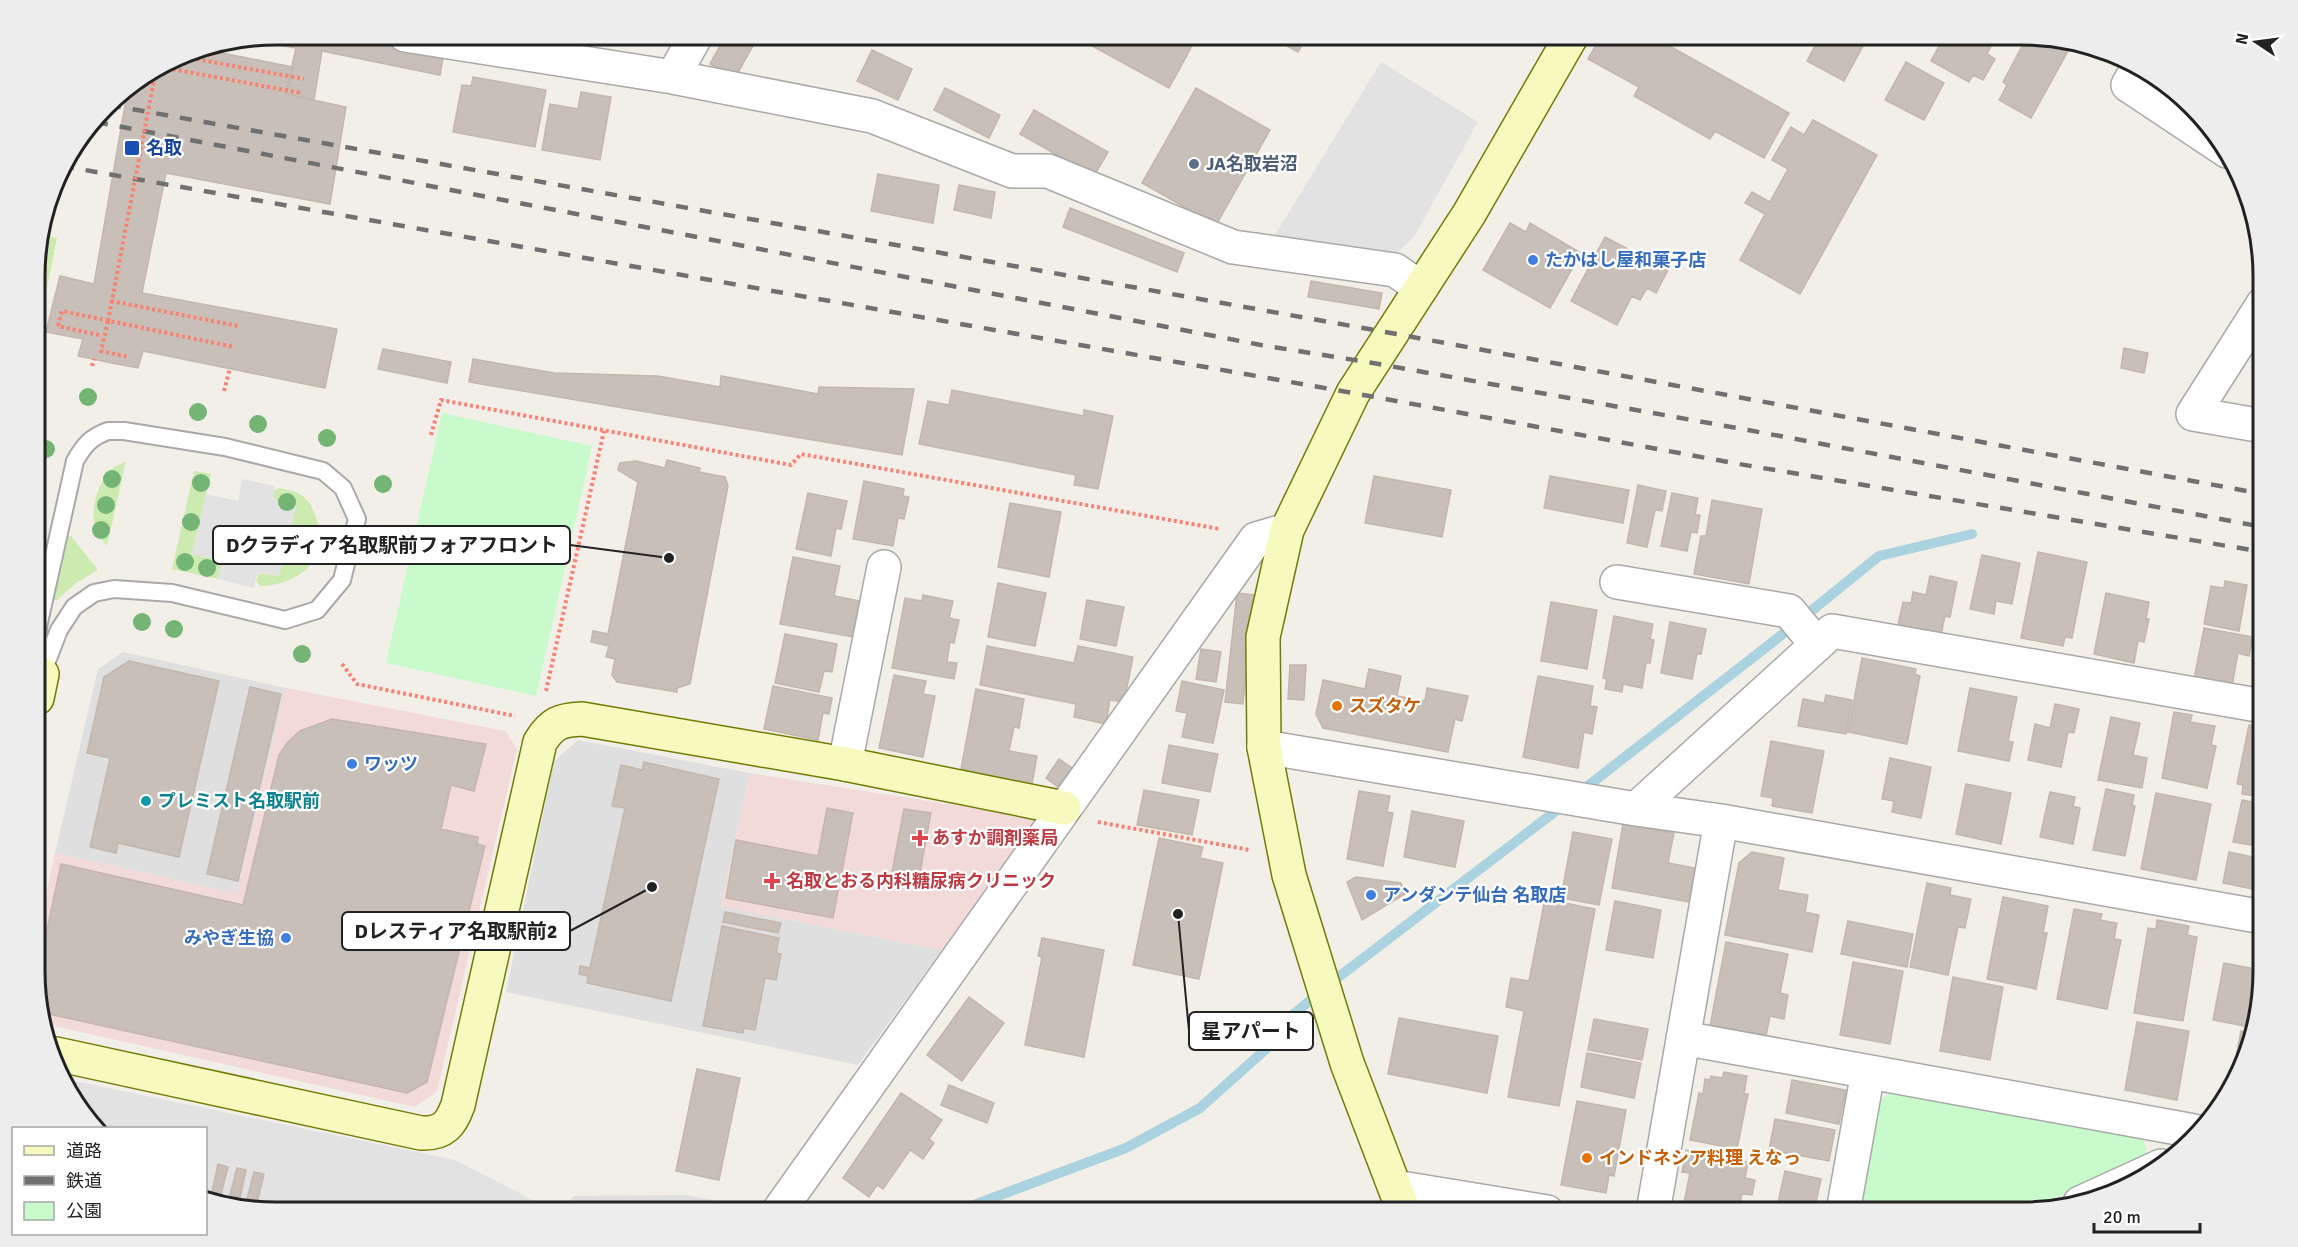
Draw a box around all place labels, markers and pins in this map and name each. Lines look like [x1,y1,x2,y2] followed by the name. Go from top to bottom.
[146,137,182,159] place label: 名取
[123,139,141,157] marker: 名取
[1206,153,1298,175] place label: JA名取岩沼
[1187,157,1201,171] marker: JA名取岩沼
[1545,249,1706,271] place label: たかはし屋和菓子店
[1526,253,1540,267] marker: たかはし屋和菓子店
[213,526,570,564] callout: Dクラディア名取駅前フォアフロント
[1349,695,1421,717] place label: スズタケ
[1330,699,1344,713] marker: スズタケ
[364,753,418,775] place label: ワッツ
[345,757,359,771] marker: ワッツ
[158,790,320,812] place label: プレミスト名取駅前
[139,794,153,808] marker: プレミスト名取駅前
[932,827,1058,849] place label: あすか調剤薬局
[913,831,927,845] marker: あすか調剤薬局
[786,870,1056,892] place label: 名取とおる内科糖尿病クリニック
[763,872,781,890] marker: 名取とおる内科糖尿病クリニック
[1383,884,1566,906] place label: アンダンテ仙台 名取店
[1364,888,1378,902] marker: アンダンテ仙台 名取店
[342,912,570,950] callout: Dレスティア名取駅前2
[184,927,274,949] place label: みやぎ生協
[279,931,293,945] marker: みやぎ生協
[1189,1012,1313,1050] callout: 星アパート
[1599,1147,1801,1169] place label: インドネシア料理 えなっ
[1580,1151,1594,1165] marker: インドネシア料理 えなっ

